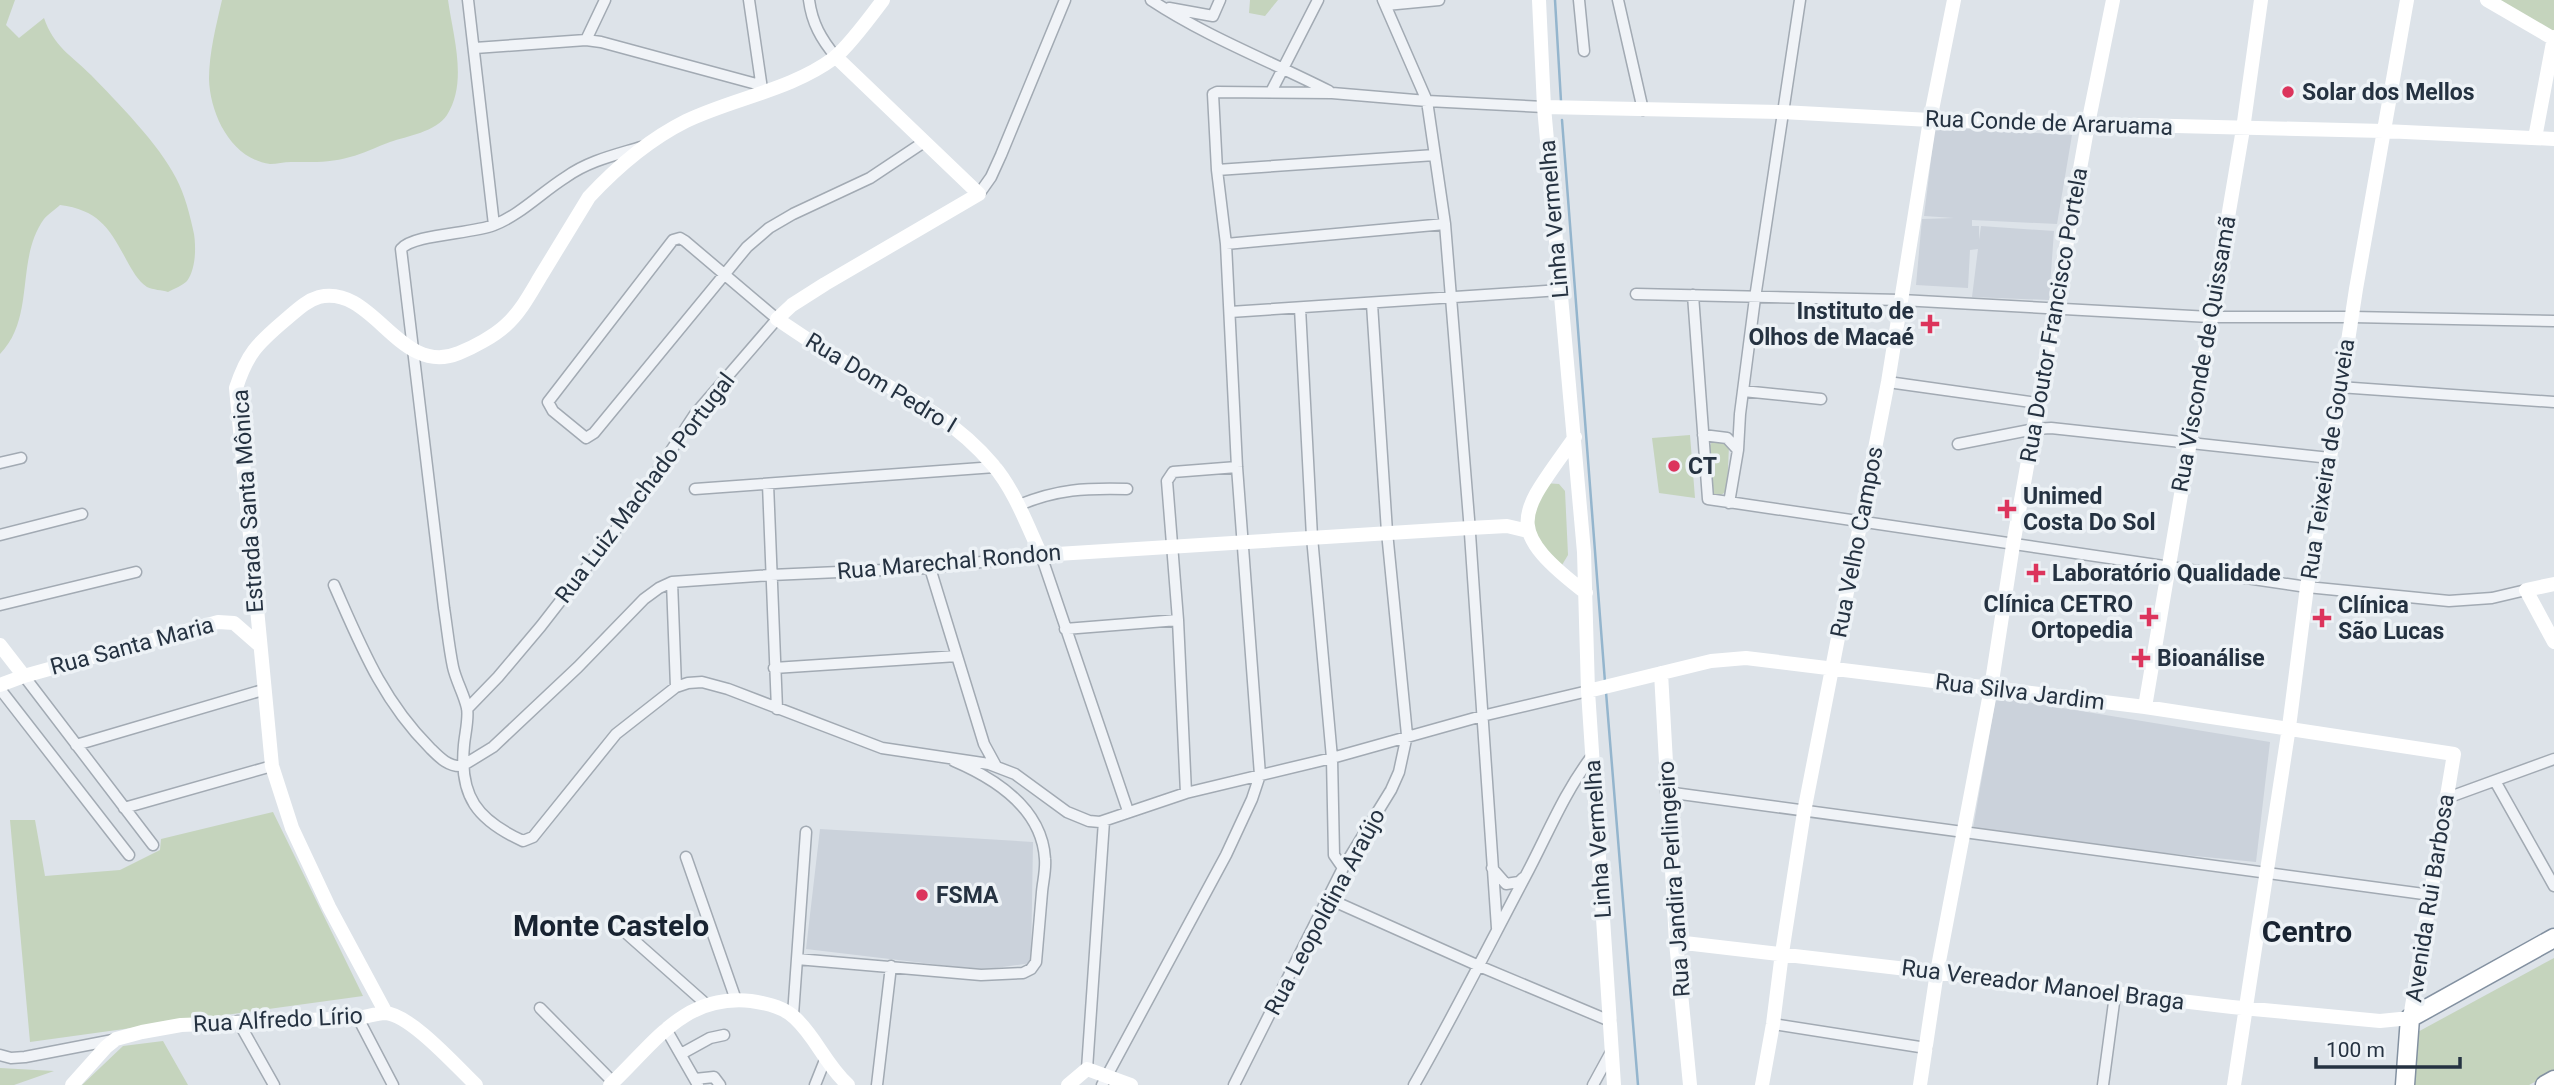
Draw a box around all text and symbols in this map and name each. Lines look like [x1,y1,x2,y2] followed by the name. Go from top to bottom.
[2302,79,2475,106] place label: Solar dos Mellos
[2280,84,2296,100] marker: Solar dos Mellos
[1925,105,2173,141] street label: Rua Conde de Araruama
[1534,139,1574,299] street label: Linha Vermelha
[2015,165,2093,465] street label: Rua Doutor Francisco Portela
[2166,214,2242,494] street label: Rua Visconde de Quissamã
[1748,298,1914,351] place label: Instituto de Olhos de Macaé
[1920,314,1940,334] marker: Instituto de Olhos de Macaé
[801,327,961,439] street label: Rua Dom Pedro I
[2296,337,2360,581] street label: Rua Teixeira de Gouveia
[550,368,740,608] street label: Rua Luiz Machado Portugal
[227,388,269,614] street label: Estrada Santa Mônica
[1825,444,1889,640] street label: Rua Velho Campos
[1688,453,1717,480] place label: CT
[1666,458,1682,474] marker: CT
[2023,483,2156,536] place label: Unimed Costa Do Sol
[1997,499,2017,519] marker: Unimed Costa Do Sol
[836,539,1062,585] street label: Rua Marechal Rondon
[2052,560,2281,587] place label: Laboratório Qualidade
[2026,563,2046,583] marker: Laboratório Qualidade
[1984,591,2133,644] place label: Clínica CETRO Ortopedia
[2338,592,2444,645] place label: Clínica São Lucas
[2139,607,2159,627] marker: Clínica CETRO Ortopedia
[2312,608,2332,628] marker: Clínica São Lucas
[47,611,217,681] street label: Rua Santa Maria
[2157,645,2265,672] place label: Bioanálise
[2131,648,2151,668] marker: Bioanálise
[1934,668,2106,716] street label: Rua Silva Jardim
[1579,759,1617,919] street label: Linha Vermelha
[1652,760,1696,998] street label: Rua Jandira Perlingeiro
[2400,792,2460,1004] street label: Avenida Rui Barbosa
[1259,804,1391,1020] street label: Rua Leopoldina Araújo
[936,882,999,909] place label: FSMA
[914,887,930,903] marker: FSMA
[513,908,709,943] district label: Monte Castelo
[2262,914,2352,949] district label: Centro
[1900,954,2186,1016] street label: Rua Vereador Manoel Braga
[192,1002,364,1038] street label: Rua Alfredo Lírio
[2316,1026,2460,1070] scale bar
[2326,1038,2385,1062] text: 100 m

